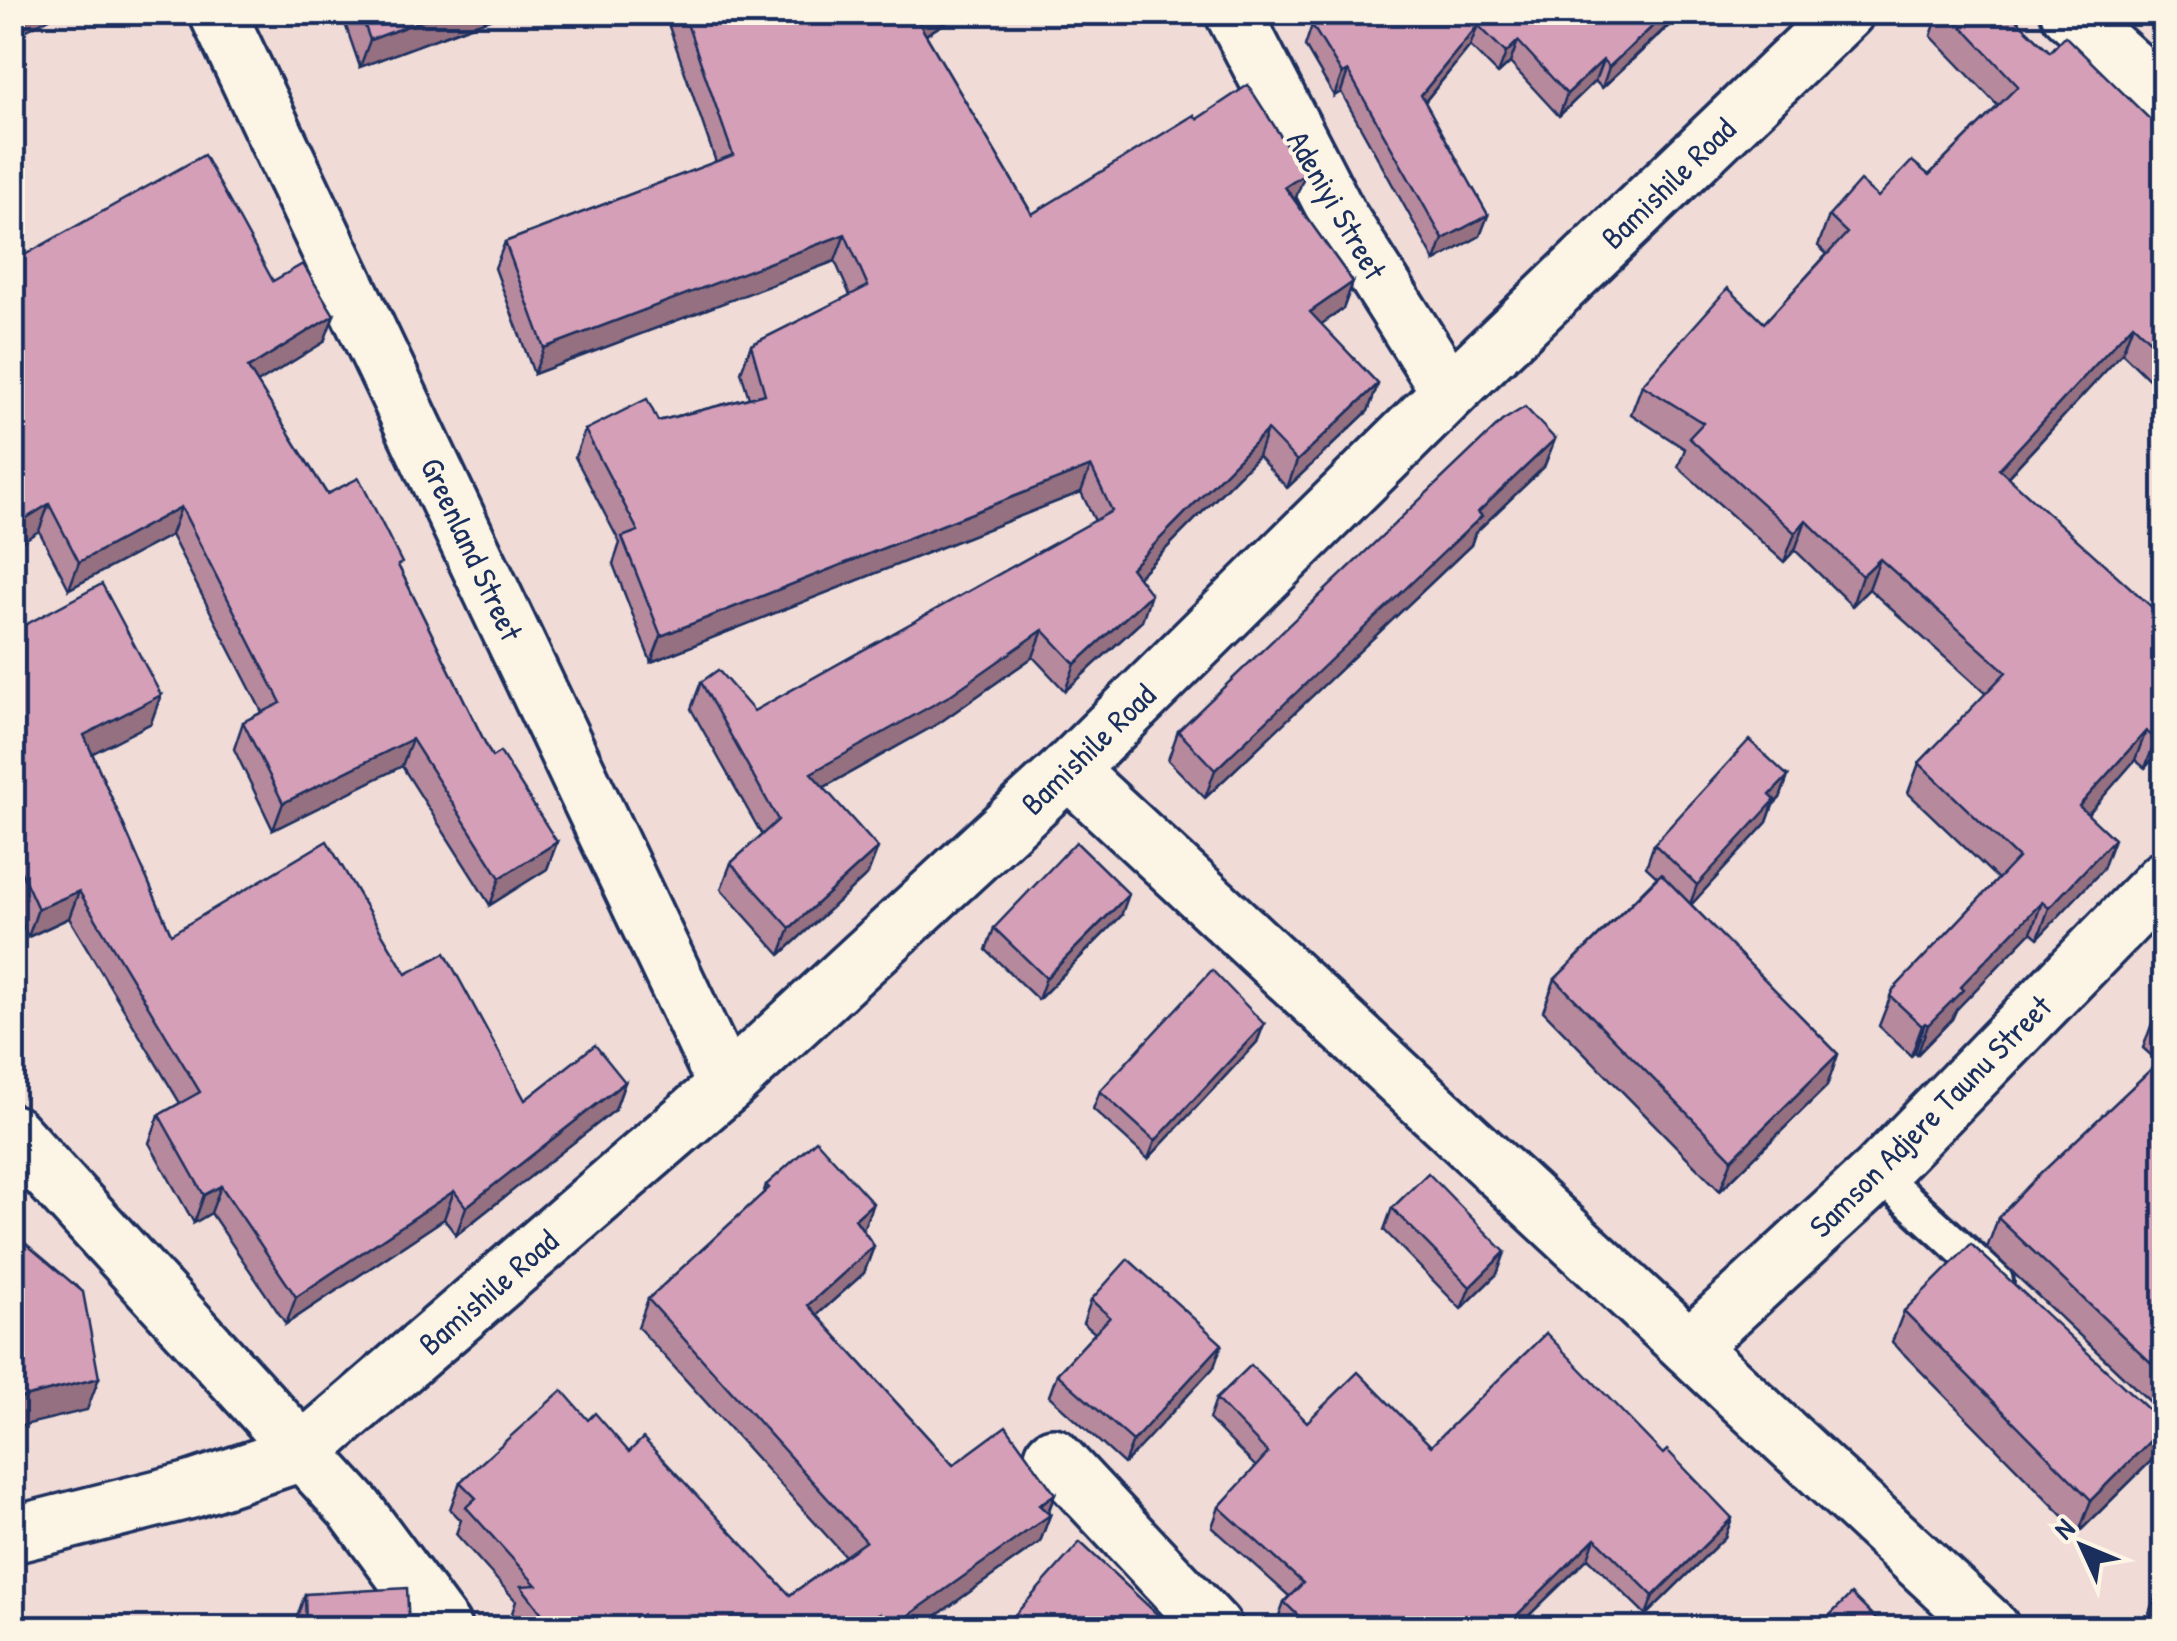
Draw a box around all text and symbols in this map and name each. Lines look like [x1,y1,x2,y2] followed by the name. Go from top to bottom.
[1591,108,1745,258] street label: Bamishile Road
[1277,123,1397,288] street label: Adeniyi Street
[411,450,534,648] street label: Greenland Street
[1011,674,1165,824] street label: Bamishile Road
[1799,985,2061,1247] street label: Samson Adjere Taunu Street
[409,1219,567,1365] street label: Bamishile Road
[2032,1496,2132,1596] north arrow
[2045,1510,2083,1547] text: N

